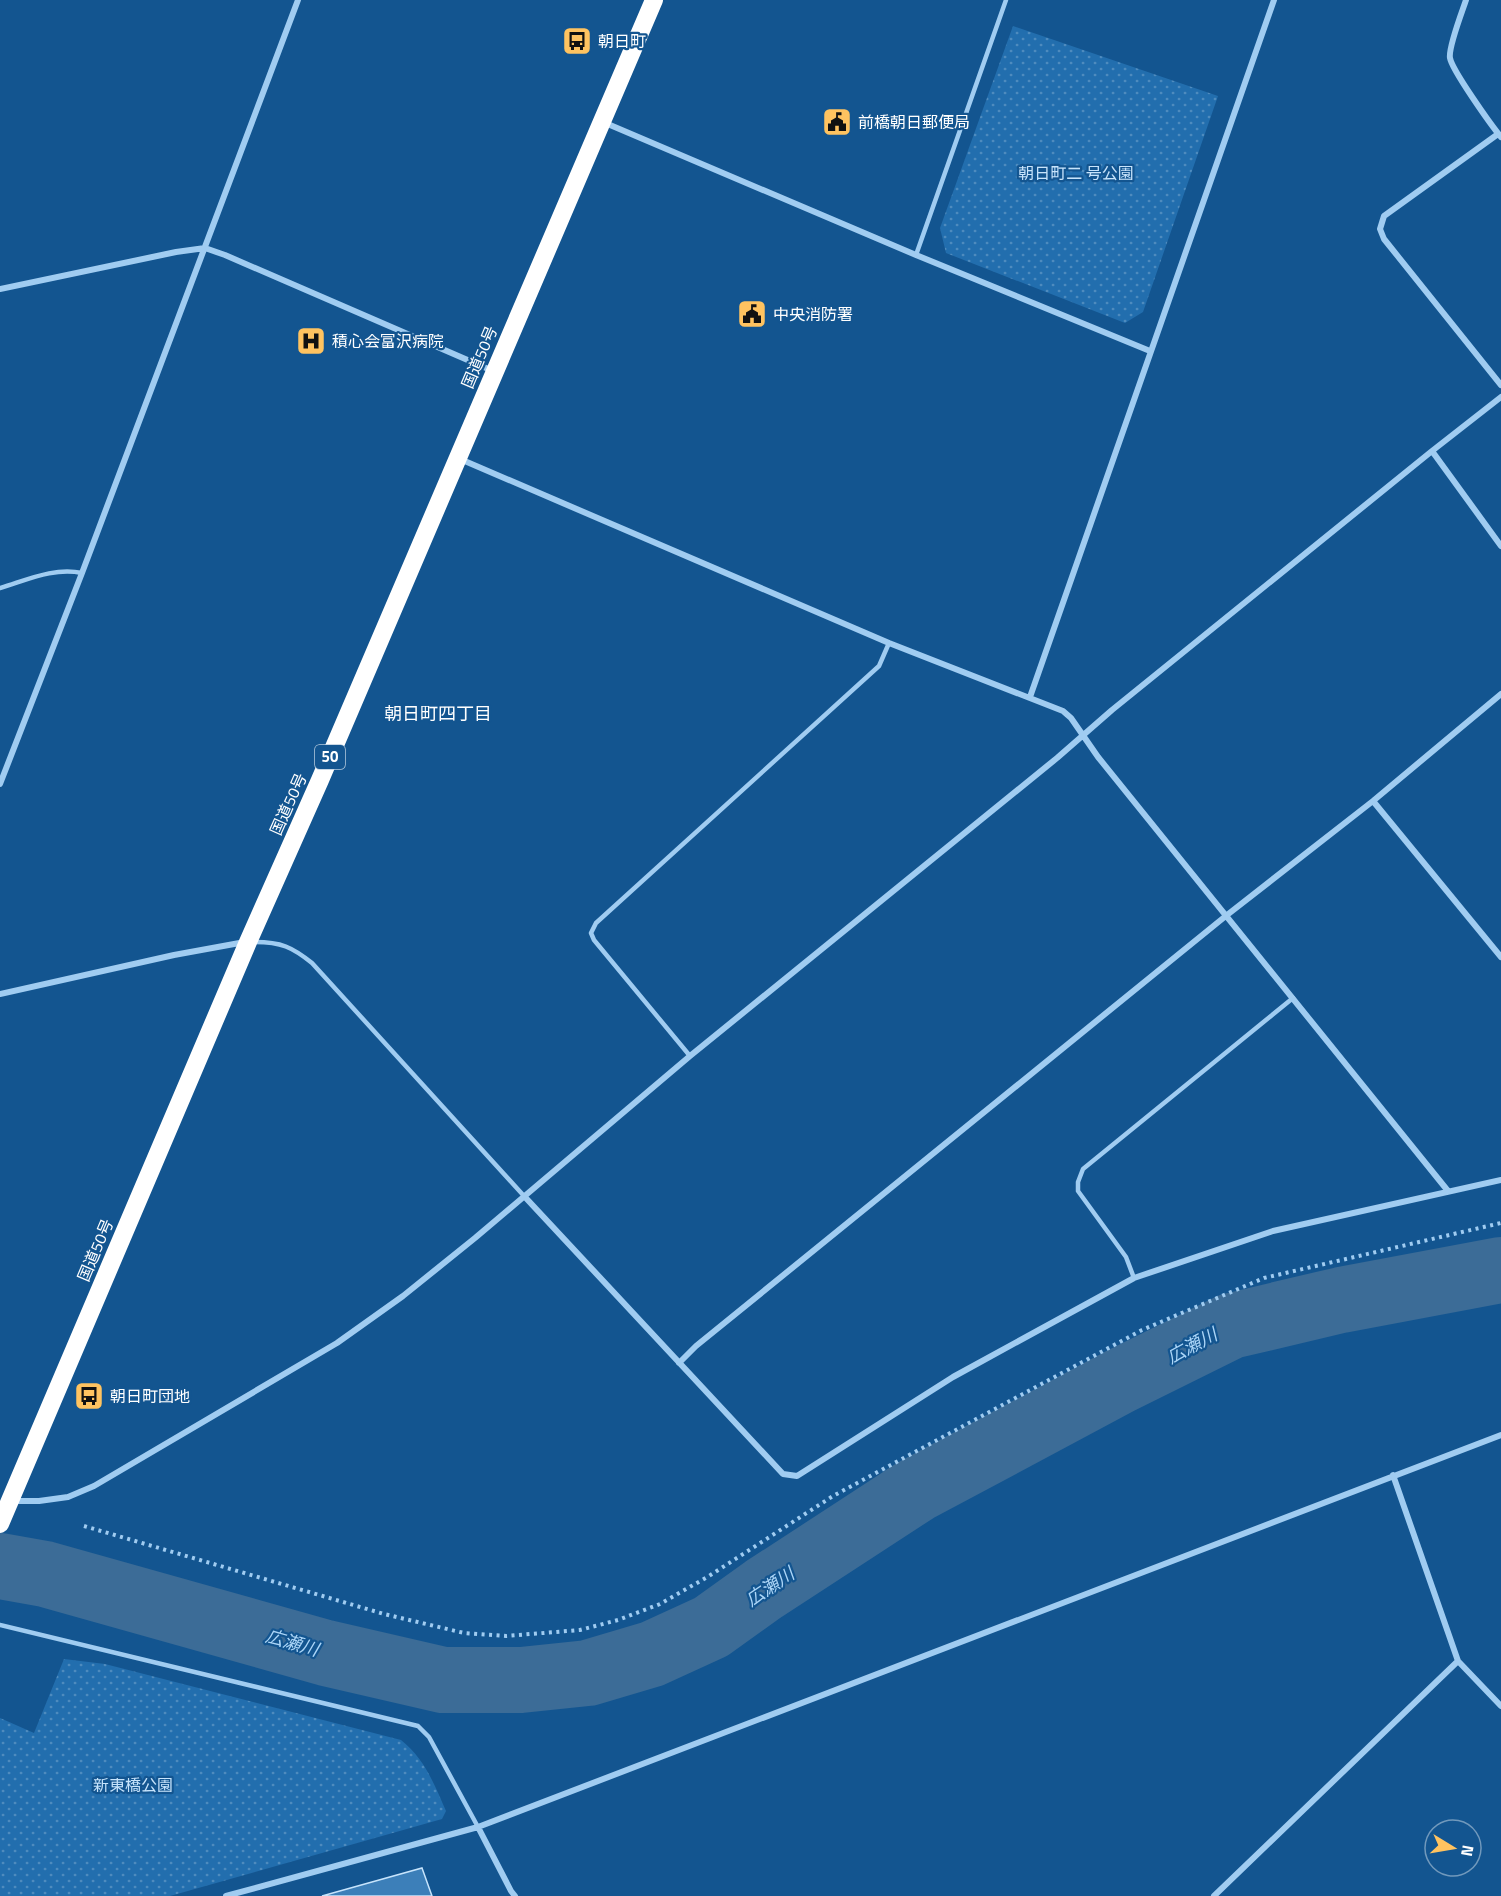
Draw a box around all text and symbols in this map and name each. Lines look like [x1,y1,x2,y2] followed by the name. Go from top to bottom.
[561,25,593,57] bus stop icon: 朝日町
[598,29,646,53] place label: 朝日町
[821,106,853,138] public building icon: 前橋朝日郵便局
[858,110,970,134] place label: 前橋朝日郵便局
[1018,161,1134,185] park label: 朝日町二 号公園
[736,298,768,330] public building icon: 中央消防署
[773,302,853,326] place label: 中央消防署
[455,322,503,392] street label: 国道50号
[295,325,327,357] hospital icon: 積心会富沢病院
[332,329,444,353] place label: 積心会富沢病院
[384,700,492,727] district label: 朝日町四丁目
[315,745,345,769] road number: 50
[264,769,312,839] street label: 国道50号
[71,1215,119,1285] street label: 国道50号
[1162,1320,1224,1370] water label: 広瀬川
[73,1380,105,1412] bus stop icon: 朝日町団地
[110,1384,190,1408] place label: 朝日町団地
[740,1559,801,1613] water label: 広瀬川
[262,1622,324,1663] water label: 広瀬川
[93,1773,173,1797] park label: 新東橋公園
[1423,1818,1483,1878] north arrow
[1455,1843,1481,1859] text: N

